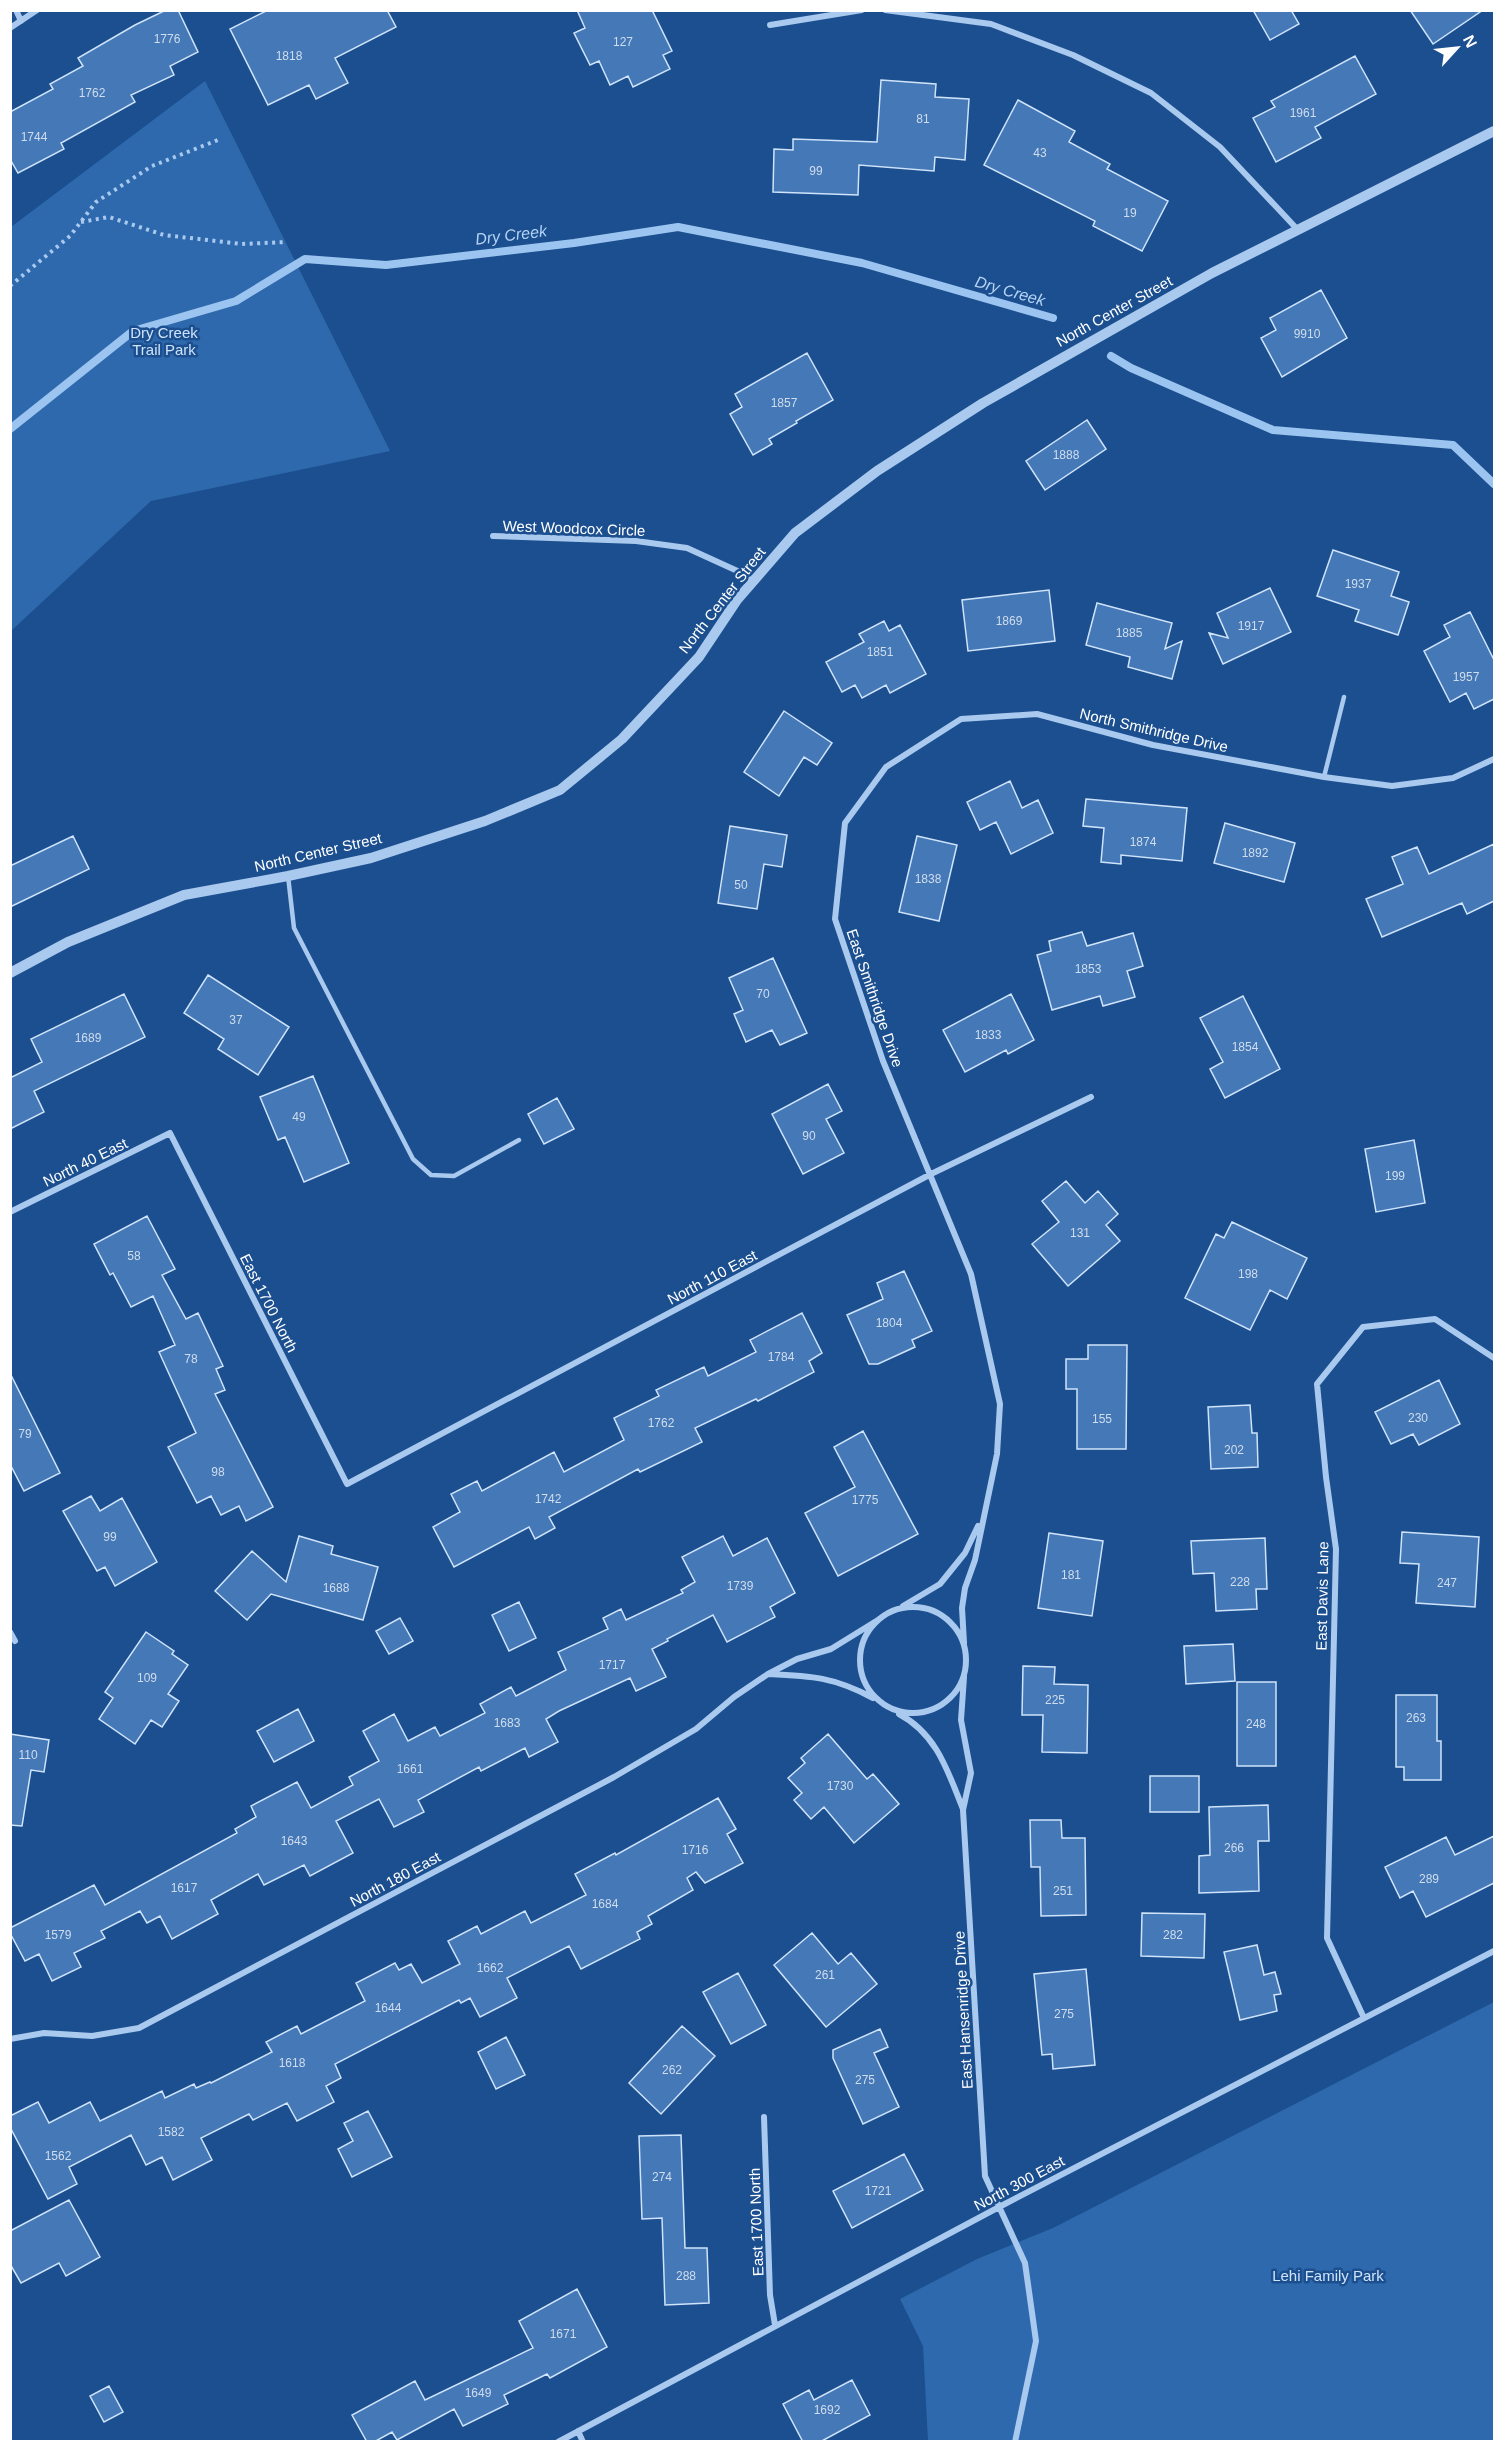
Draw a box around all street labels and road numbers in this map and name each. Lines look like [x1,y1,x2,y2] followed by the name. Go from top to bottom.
[1053,272,1176,350] street label: North Center Street
[502,517,646,539] street label: West Woodcox Circle
[675,543,769,656] street label: North Center Street
[1078,705,1230,755] street label: North Smithridge Drive
[253,829,384,875] street label: North Center Street
[843,927,907,1069] street label: East Smithridge Drive
[40,1134,131,1190] street label: North 40 East
[664,1246,760,1308] street label: North 110 East
[237,1251,301,1355] street label: East 1700 North
[1313,1541,1331,1651] street label: East Davis Lane
[347,1848,444,1910] street label: North 180 East
[950,1930,976,2090] street label: East Hansenridge Drive
[971,2152,1068,2214] street label: North 300 East
[746,2168,766,2276] street label: East 1700 North

